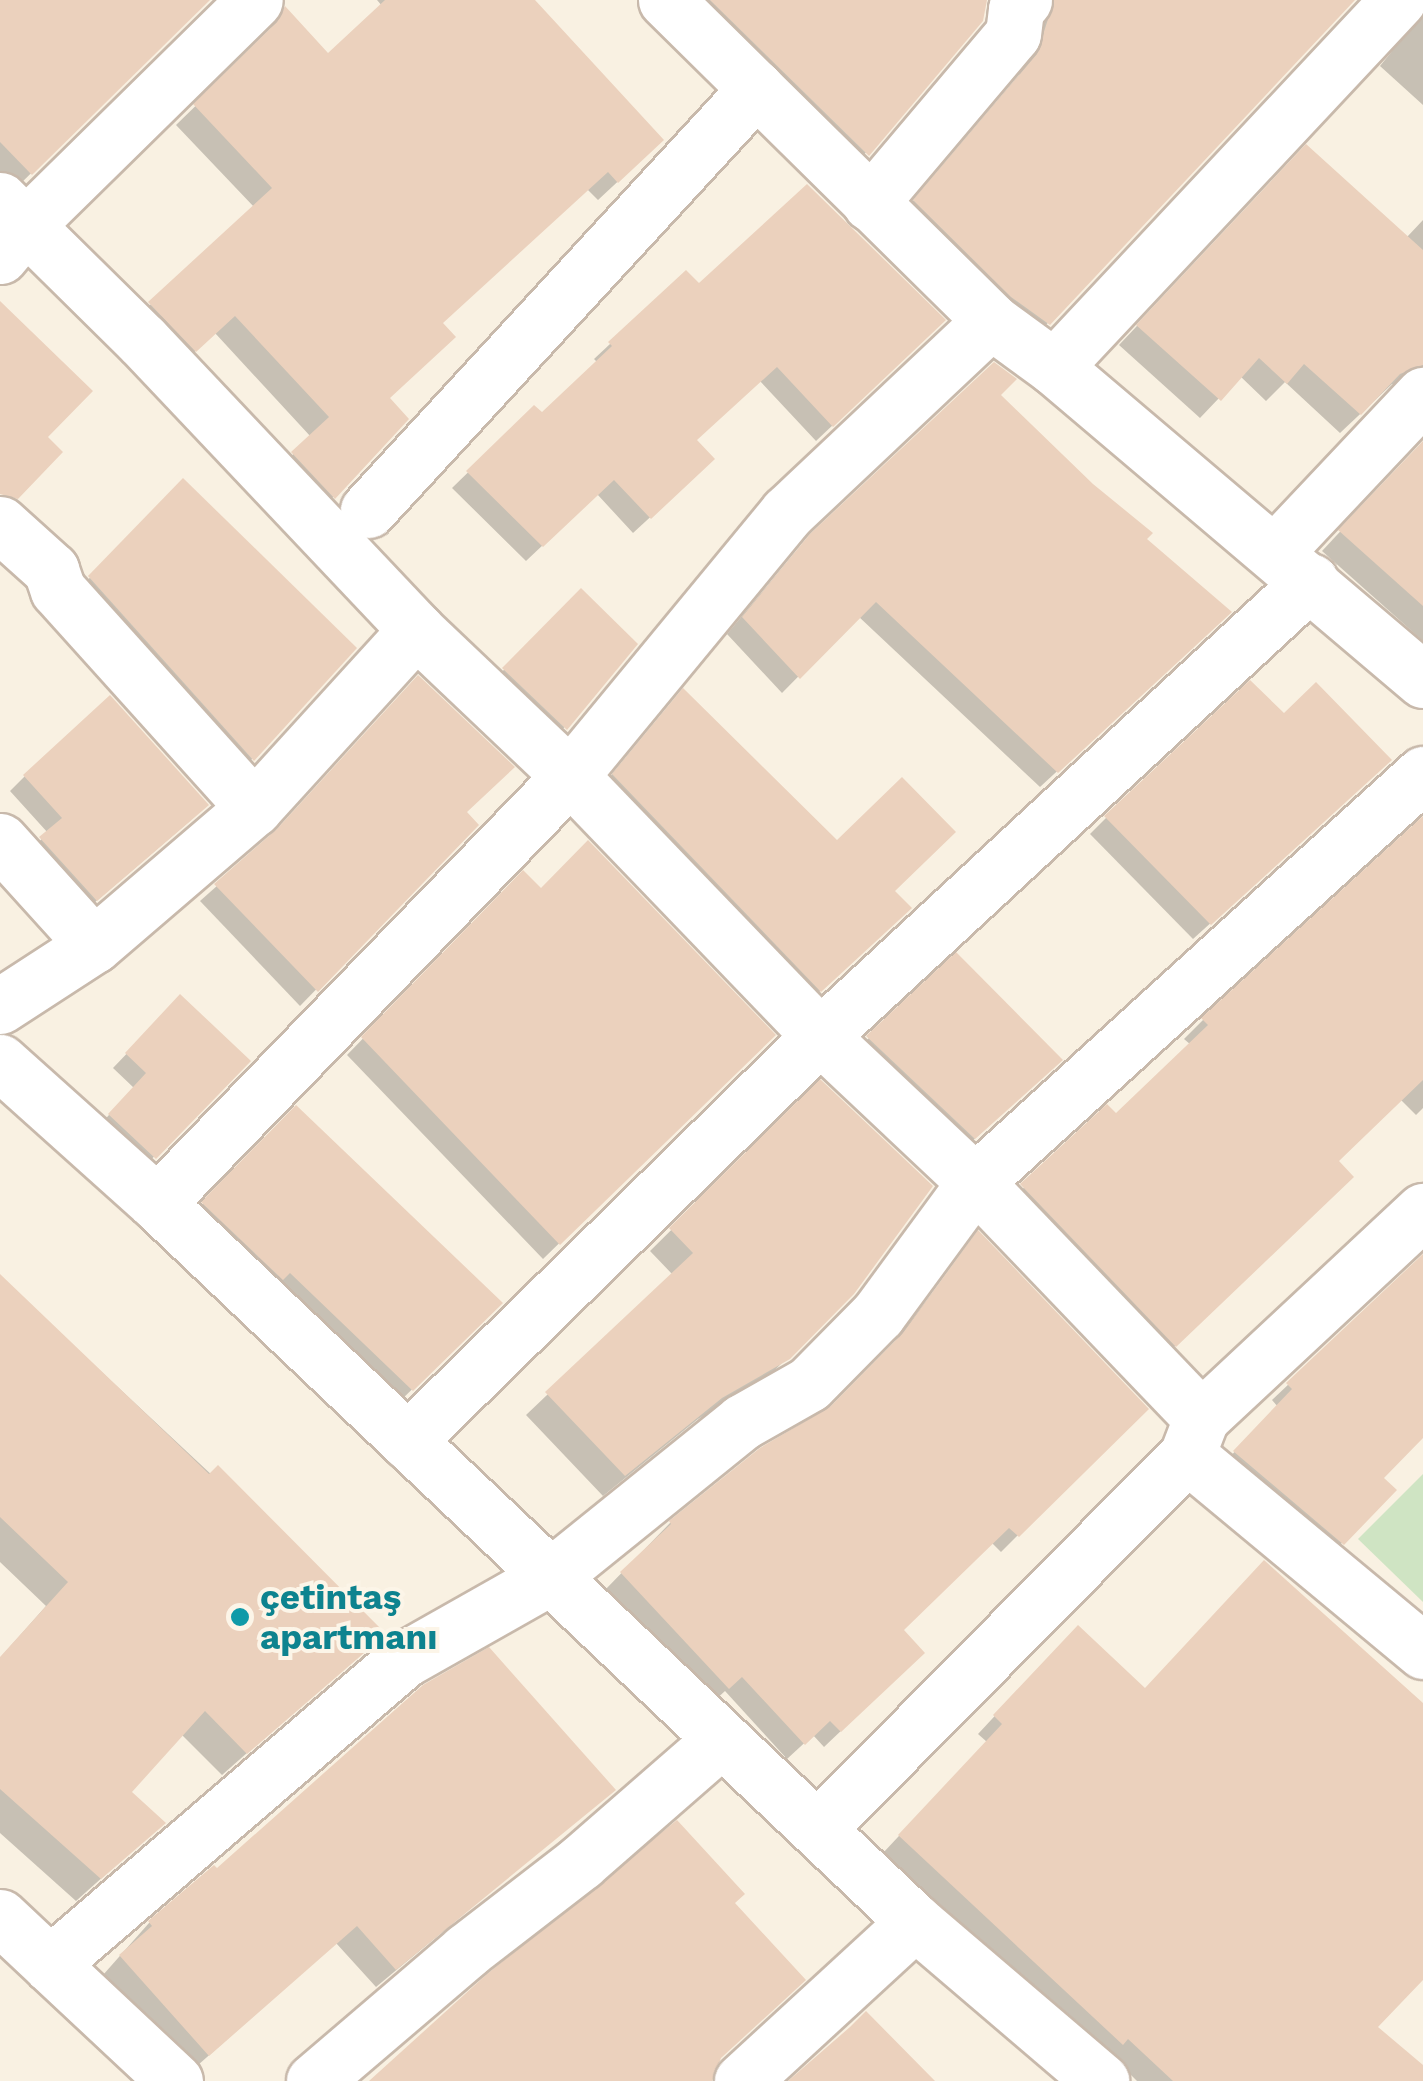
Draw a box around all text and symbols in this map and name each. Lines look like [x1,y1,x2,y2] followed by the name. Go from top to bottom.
[260,1576,437,1658] place label: çetintaş apartmanı
[229,1606,251,1628] marker: çetintaş apartmanı

